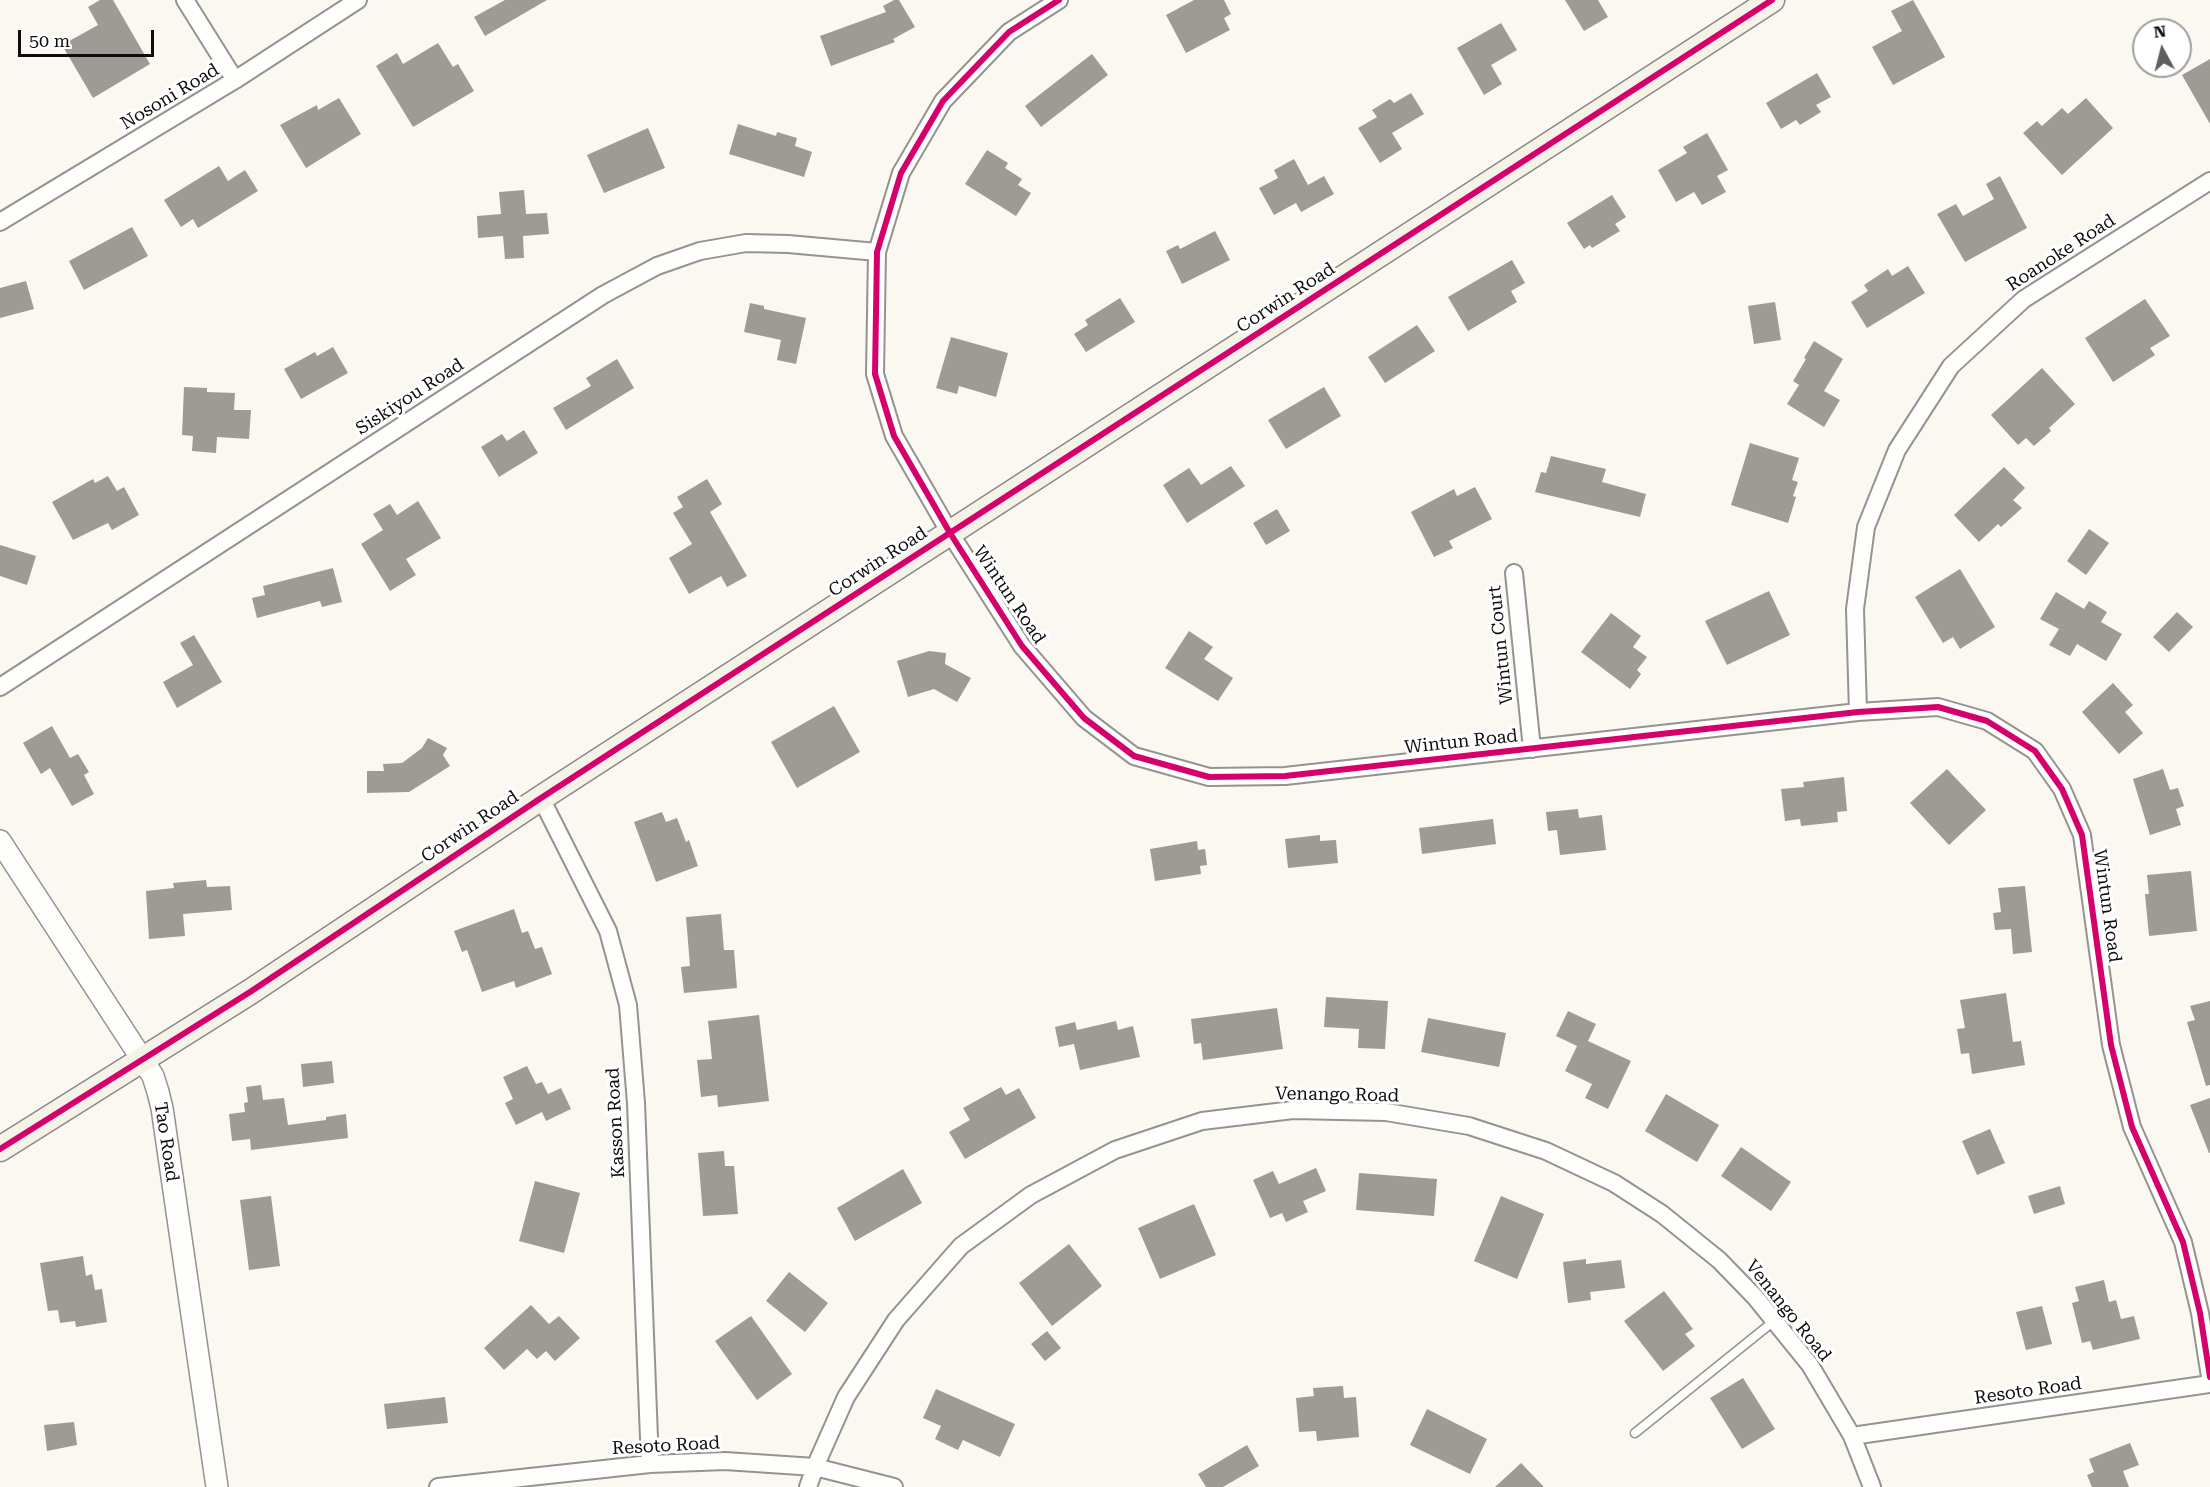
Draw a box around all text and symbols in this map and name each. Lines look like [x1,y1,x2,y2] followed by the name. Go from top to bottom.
[21,18,158,56] scale bar
[2132,18,2192,78] north arrow
[2153,21,2167,42] text: N
[29,30,70,51] text: 50 m
[117,59,223,135] street label: Nosoni Road
[2003,210,2119,296] street label: Roanoke Road
[1233,258,1339,338] street label: Corwin Road
[352,354,468,440] street label: Siskiyou Road
[825,522,931,602] street label: Corwin Road
[968,542,1050,648] street label: Wintun Road
[1484,585,1518,705] street label: Wintun Court
[1403,725,1519,759] street label: Wintun Road
[417,787,523,867] street label: Corwin Road
[2088,848,2126,964] street label: Wintun Road
[602,1067,630,1179] street label: Kasson Road
[1275,1083,1399,1107] street label: Venango Road
[149,1101,183,1183] street label: Tao Road
[1741,1256,1835,1366] street label: Venango Road
[1973,1373,2083,1409] street label: Resoto Road
[612,1432,720,1460] street label: Resoto Road

